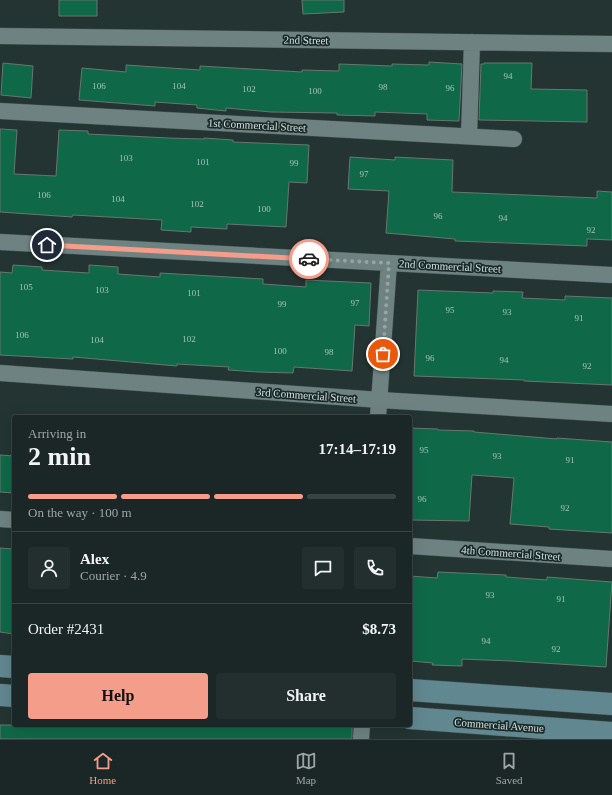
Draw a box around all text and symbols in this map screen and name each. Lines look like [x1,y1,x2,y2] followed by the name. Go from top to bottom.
[283,34,329,46] street label: 2nd Street
[504,71,513,81] house number: 94
[92,81,106,91] house number: 106
[172,81,186,91] house number: 104
[379,82,388,92] house number: 98
[446,83,455,93] house number: 96
[242,84,256,94] house number: 102
[308,86,322,96] house number: 100
[208,116,306,134] street label: 1st Commercial Street
[119,153,133,163] house number: 103
[196,157,210,167] house number: 101
[290,158,299,168] house number: 99
[360,169,369,179] house number: 97
[37,190,51,200] house number: 106
[111,194,125,204] house number: 104
[190,199,204,209] house number: 102
[257,204,271,214] house number: 100
[434,211,443,221] house number: 96
[499,213,508,223] house number: 94
[587,225,596,235] house number: 92
[30,228,64,262] pin
[36,234,58,256] icon: home
[289,239,329,279] courier
[298,248,320,270] icon: car
[399,257,501,275] street label: 2nd Commercial Street
[19,282,33,292] house number: 105
[95,285,109,295] house number: 103
[187,288,201,298] house number: 101
[351,298,360,308] house number: 97
[278,299,287,309] house number: 99
[446,305,455,315] house number: 95
[503,307,512,317] house number: 93
[575,313,584,323] house number: 91
[15,330,29,340] house number: 106
[182,334,196,344] house number: 102
[90,335,104,345] house number: 104
[366,337,400,371] pin
[372,343,394,365] icon: bag
[273,346,287,356] house number: 100
[325,347,334,357] house number: 98
[426,353,435,363] house number: 96
[500,355,509,365] house number: 94
[583,361,592,371] house number: 92
[256,386,356,404] street label: 3rd Commercial Street
[28,426,86,441] text: Arriving in
[319,441,396,457] text: 17:14–17:19
[28,442,91,471] text: 2 min
[420,445,429,455] house number: 95
[493,451,502,461] house number: 93
[566,455,575,465] house number: 91
[418,494,427,504] house number: 96
[561,503,570,513] house number: 92
[28,505,132,520] text: On the way · 100 m
[461,544,561,562] street label: 4th Commercial Street
[28,547,70,589] button: person
[302,547,344,589] button: chat
[354,547,396,589] button: phone
[80,551,109,567] text: Alex
[80,568,147,583] text: Courier · 4.9
[486,590,495,600] house number: 93
[557,594,566,604] house number: 91
[28,621,104,637] text: Order #2431
[362,621,396,637] text: $8.73
[482,636,491,646] house number: 94
[552,644,561,654] house number: 92
[28,673,208,719] button: Help
[216,673,396,719] button: Share
[454,716,544,734] street label: Commercial Avenue
[89,750,116,786] tab: Home
[295,750,317,786] tab: Map
[496,750,523,786] tab: Saved

